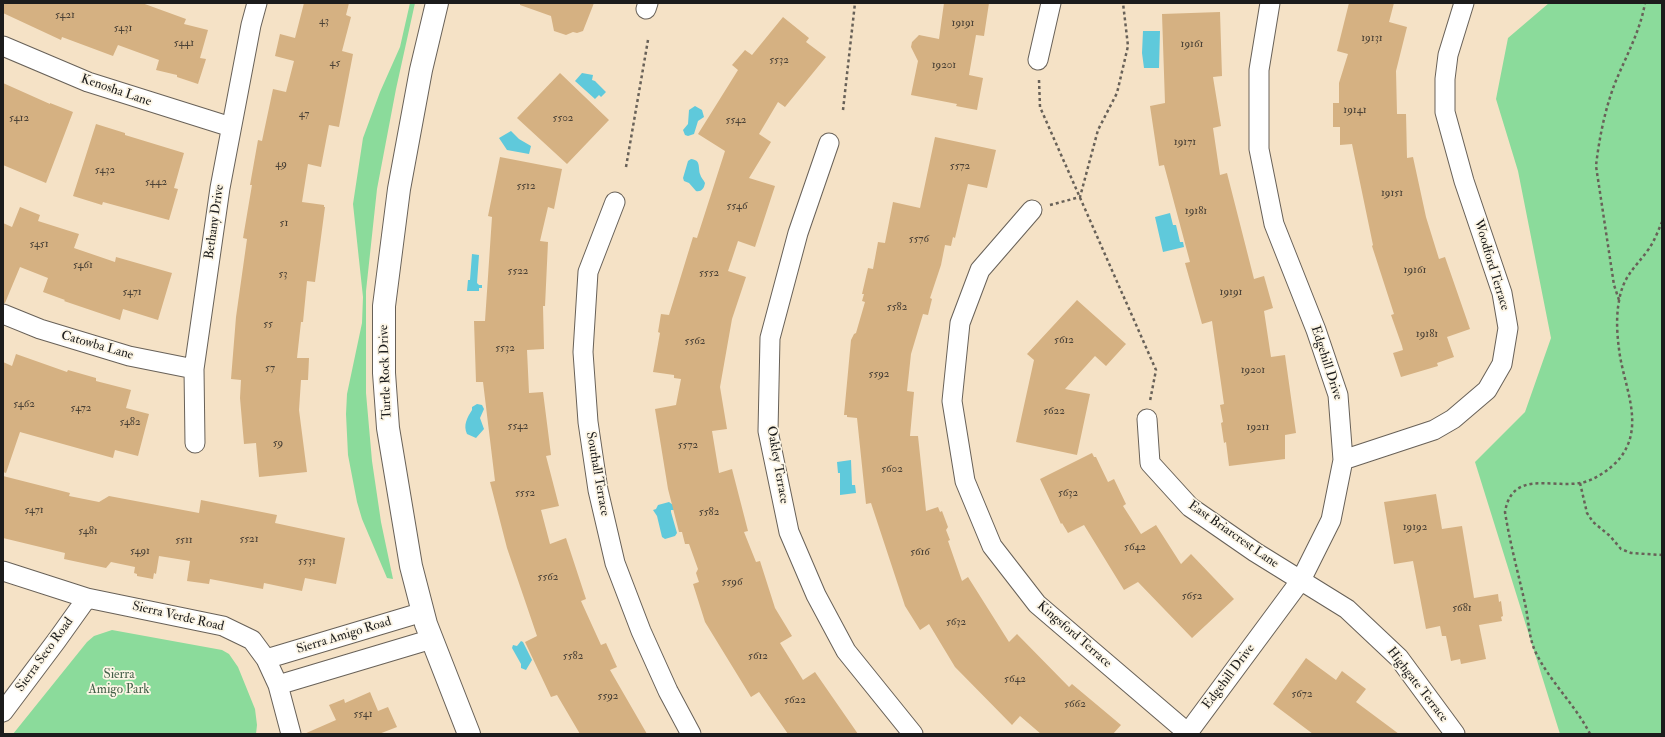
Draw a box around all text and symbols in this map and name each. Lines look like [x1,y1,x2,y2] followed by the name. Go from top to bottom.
[55,9,75,23] house number: 5421
[319,15,329,29] house number: 43
[952,17,974,31] house number: 19191
[114,22,132,36] house number: 5431
[1361,32,1383,46] house number: 19131
[174,37,194,51] house number: 5441
[1181,38,1203,52] house number: 19161
[769,54,789,68] house number: 5532
[330,57,340,71] house number: 45
[932,59,956,73] house number: 19201
[79,72,153,110] street label: Kenosha Lane
[1343,104,1367,118] house number: 19141
[299,108,309,122] house number: 47
[9,112,29,126] house number: 5412
[553,112,573,126] house number: 5502
[726,114,746,128] house number: 5542
[1174,136,1196,150] house number: 19171
[275,158,287,172] house number: 49
[950,160,970,174] house number: 5572
[95,164,115,178] house number: 5432
[145,176,167,190] house number: 5442
[516,180,536,194] house number: 5512
[202,184,228,260] street label: Bethany Drive
[1381,187,1403,201] house number: 19151
[727,200,747,214] house number: 5546
[1185,205,1207,219] house number: 19181
[280,217,288,231] house number: 51
[1470,218,1512,312] street label: Woodford Terrace
[909,233,929,247] house number: 5576
[29,238,49,252] house number: 5451
[73,259,93,273] house number: 5461
[1404,264,1426,278] house number: 19161
[508,265,528,279] house number: 5522
[699,267,719,281] house number: 5552
[278,268,288,282] house number: 53
[122,286,142,300] house number: 5471
[1220,286,1242,300] house number: 19191
[887,301,907,315] house number: 5582
[263,318,273,332] house number: 55
[377,324,395,420] street label: Turtle Rock Drive
[1307,324,1345,402] street label: Edgehill Drive
[59,328,135,364] street label: Catowba Lane
[1416,328,1438,342] house number: 19181
[1054,334,1074,348] house number: 5612
[685,335,705,349] house number: 5562
[495,342,515,356] house number: 5532
[265,362,275,376] house number: 57
[1241,364,1265,378] house number: 19201
[869,368,889,382] house number: 5592
[13,398,35,412] house number: 5462
[71,402,91,416] house number: 5472
[1043,405,1065,419] house number: 5622
[119,416,141,430] house number: 5482
[508,420,528,434] house number: 5542
[1247,421,1269,435] house number: 19211
[763,425,791,505] street label: Oakley Terrace
[582,431,612,517] street label: Southall Terrace
[273,437,283,451] house number: 59
[678,439,698,453] house number: 5572
[881,463,903,477] house number: 5602
[515,487,535,501] house number: 5552
[1058,487,1078,501] house number: 5632
[1185,498,1281,572] street label: East Briarcrest Lane
[24,504,44,518] house number: 5471
[699,506,719,520] house number: 5582
[1403,521,1427,535] house number: 19192
[78,525,98,539] house number: 5481
[239,533,259,547] house number: 5521
[175,534,193,548] house number: 5511
[1124,541,1146,555] house number: 5642
[130,545,150,559] house number: 5491
[910,546,930,560] house number: 5616
[298,555,316,569] house number: 5531
[538,571,558,585] house number: 5562
[722,576,742,590] house number: 5596
[1182,590,1202,604] house number: 5652
[1034,598,1114,672] street label: Kingsford Terrace
[131,599,225,635] street label: Sierra Verde Road
[1452,602,1472,616] house number: 5681
[295,614,393,658] street label: Sierra Amigo Road
[13,615,77,695] street label: Sierra Seco Road
[946,616,966,630] house number: 5632
[1200,642,1258,712] street label: Edgehill Drive
[1383,645,1451,725] street label: Highgate Terrace
[563,650,583,664] house number: 5582
[748,650,768,664] house number: 5612
[89,667,149,698] park label: Sierra Amigo Park
[1004,673,1026,687] house number: 5642
[1292,688,1312,702] house number: 5672
[598,690,618,704] house number: 5592
[784,694,806,708] house number: 5622
[1064,698,1086,712] house number: 5662
[353,708,373,722] house number: 5541

